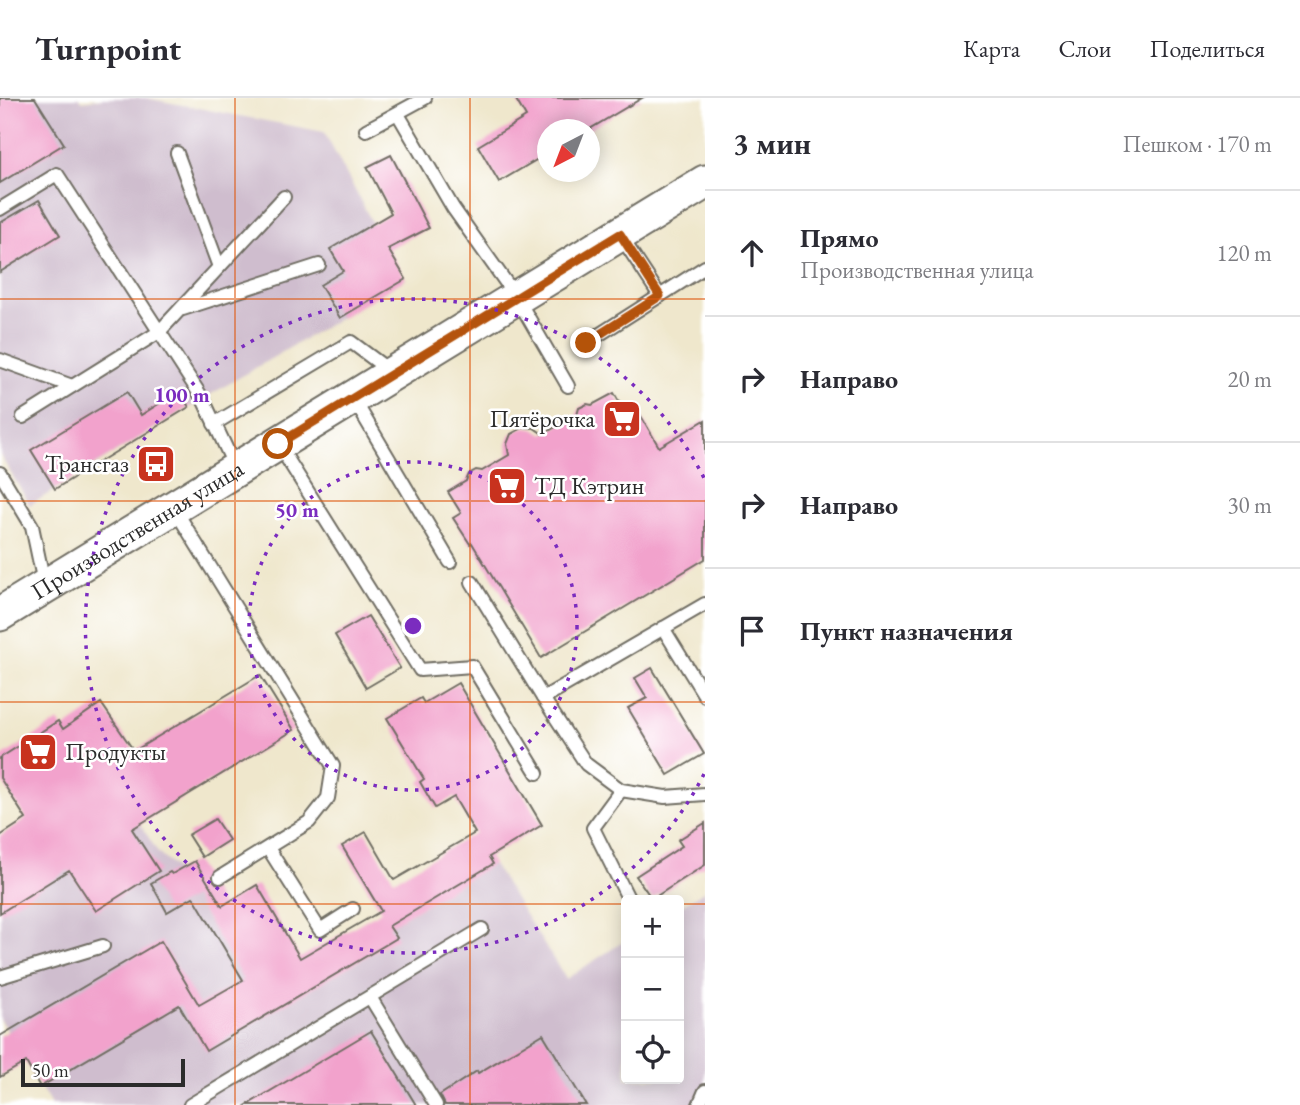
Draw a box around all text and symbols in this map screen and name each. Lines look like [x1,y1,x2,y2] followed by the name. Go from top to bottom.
[35,27,181,70] text: Turnpoint
[963,33,1020,64] text: Карта
[1058,33,1112,64] text: Слои
[1150,33,1265,64] text: Поделиться
[537,119,600,182] north arrow
[733,124,811,163] text: 3 мин
[1123,129,1272,159] text: Пешком · 170 m
[800,221,879,255] text: Прямо
[733,234,771,272] icon: ahead
[1216,238,1272,268] text: 120 m
[800,255,1034,285] text: Производственная улица
[570,327,601,358] route end
[733,360,771,398] icon: right
[800,362,898,396] text: Направо
[1227,364,1272,394] text: 20 m
[154,381,210,408] text: 100 m
[601,398,643,440] supermarket icon: Пятёрочка
[489,403,595,434] place label: Пятёрочка
[262,428,293,459] route start
[135,443,177,485] bus stop icon: Трансгаз
[45,448,129,479] place label: Трансгаз
[25,452,249,606] street label: Производственная улица
[486,465,528,507] supermarket icon: ТД Кэтрин
[534,470,644,501] place label: ТД Кэтрин
[733,486,771,524] icon: right
[800,488,898,522] text: Направо
[1227,490,1272,520] text: 30 m
[275,496,319,523] text: 50 m
[733,612,771,650] icon: arrive
[401,614,425,638] centre of rings
[800,614,1013,648] text: Пункт назначения
[17,731,59,773] supermarket icon: Продукты
[65,736,166,767] place label: Продукты
[621,895,684,1084] map controls
[621,895,684,958] button: +
[621,958,684,1021] button: −
[621,1021,684,1084] button: locate
[21,1056,186,1088] scale bar
[32,1058,69,1083] text: 50 m

